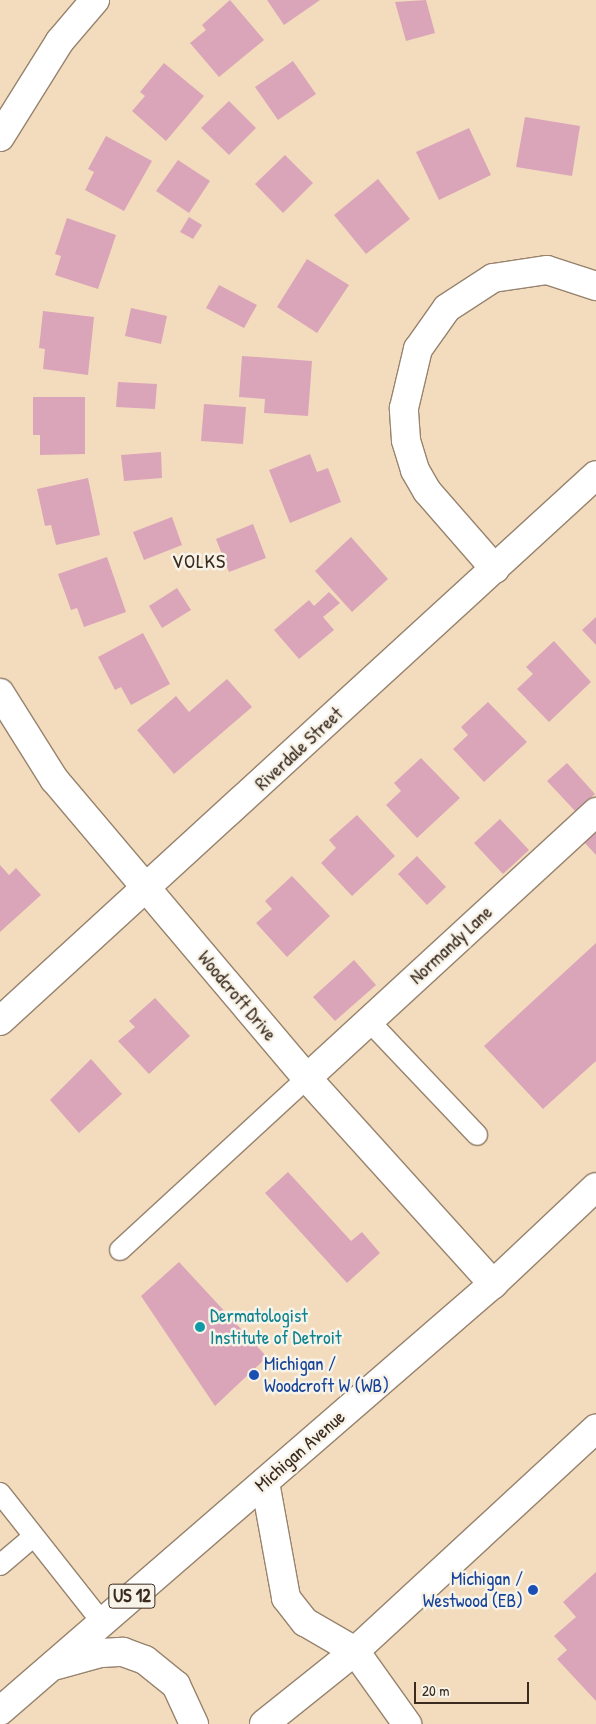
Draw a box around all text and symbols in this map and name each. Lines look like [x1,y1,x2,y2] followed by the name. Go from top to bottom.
[171,548,227,572] district label: VOLKS
[250,703,348,795] street label: Riverdale Street
[405,901,497,989] street label: Normandy Lane
[193,946,281,1046] street label: Woodcroft Drive
[210,1305,341,1349] place label: Dermatologist Institute of Detroit
[194,1321,206,1333] marker: Dermatologist Institute of Detroit
[264,1353,389,1397] place label: Michigan / Woodcroft W (WB)
[248,1369,260,1381] marker: Michigan / Woodcroft W (WB)
[250,1406,350,1496] street label: Michigan Avenue
[423,1568,523,1612] place label: Michigan / Westwood (EB)
[108,1580,156,1612] road number: US 12
[527,1584,539,1596] marker: Michigan / Westwood (EB)
[416,1672,531,1704] scale bar
[422,1680,449,1701] text: 20 m

